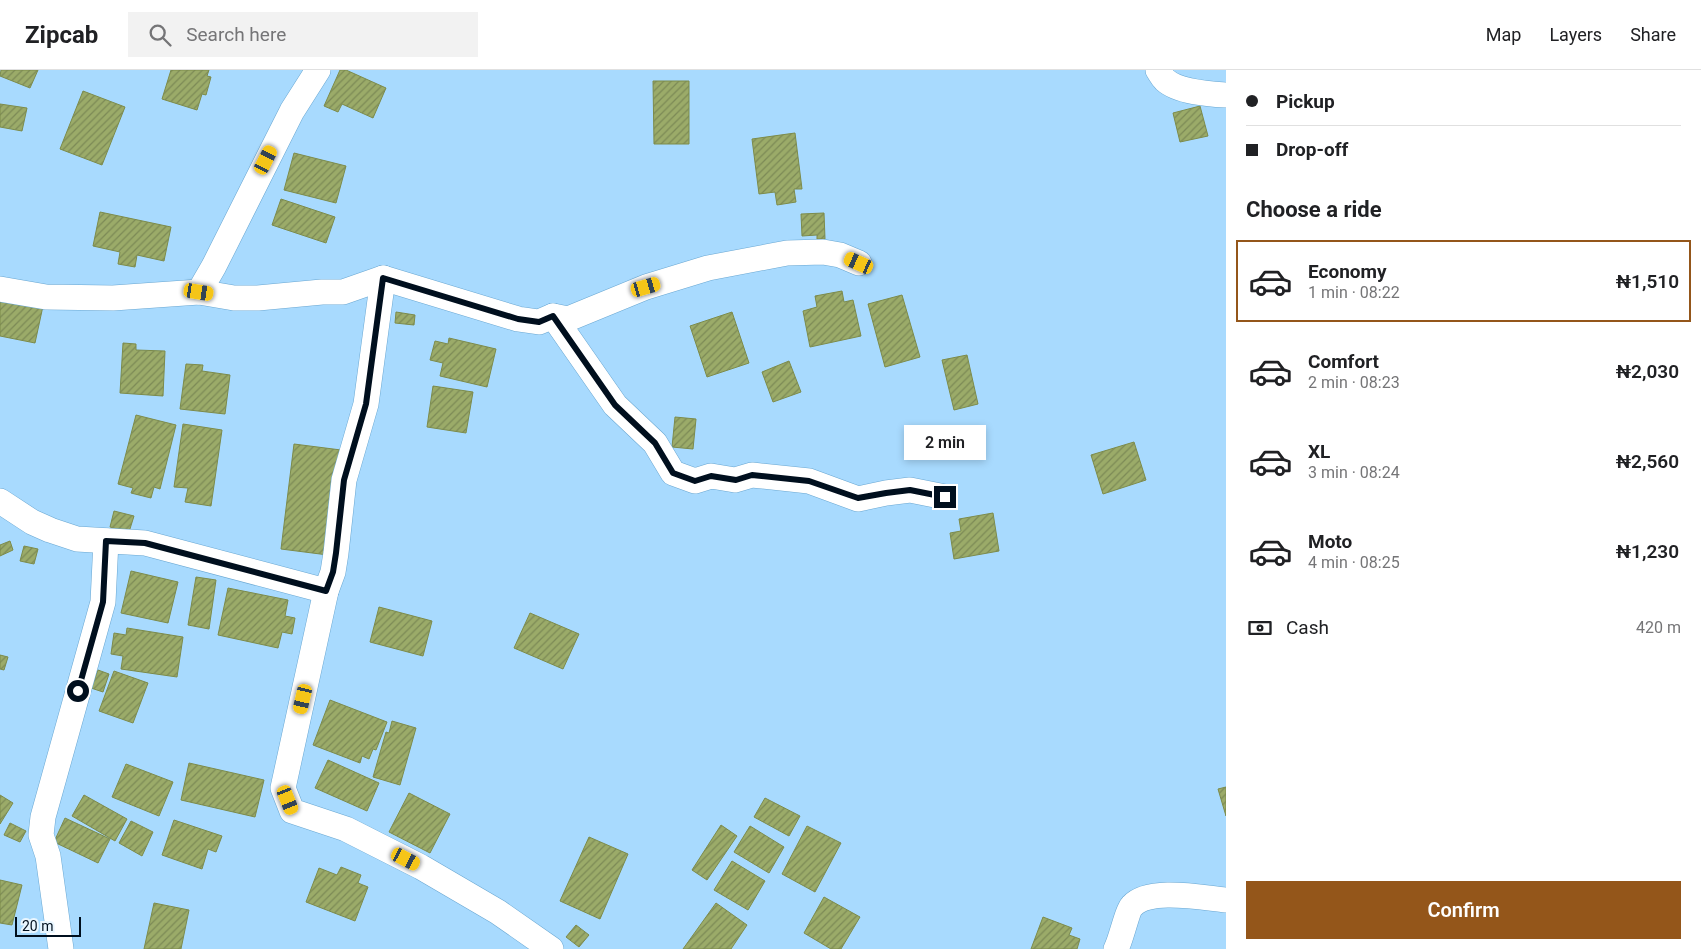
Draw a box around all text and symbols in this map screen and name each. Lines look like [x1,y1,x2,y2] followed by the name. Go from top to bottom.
[128,12,478,57] search box
[25,21,98,49] text: Zipcab
[146,21,174,49] icon: search
[186,23,286,46] text: Search here
[1486,24,1521,45] text: Map
[1549,24,1602,45] text: Layers
[1630,24,1676,45] text: Share
[1276,90,1335,113] text: Pickup
[1276,138,1348,161] text: Drop-off
[252,143,279,177] car
[1246,197,1382,222] text: Choose a ride
[842,250,875,276] car
[1248,259,1293,304] icon: car
[1308,260,1387,283] text: Economy
[1616,270,1679,293] text: ₦1,510
[629,276,662,298] car
[183,282,214,302] car
[1308,283,1400,302] text: 1 min · 08:22
[1248,349,1293,394] icon: car
[1308,350,1379,373] text: Comfort
[1616,360,1679,383] text: ₦2,030
[1308,373,1400,392] text: 2 min · 08:23
[904,424,986,460] callout: 2 min
[925,433,965,452] text: 2 min
[1248,439,1293,484] icon: car
[1308,440,1330,463] text: XL
[1616,450,1679,473] text: ₦2,560
[1308,463,1400,482] text: 3 min · 08:24
[934,486,956,508] route end
[1248,529,1293,574] icon: car
[1308,530,1352,553] text: Moto
[1616,540,1679,563] text: ₦1,230
[1308,553,1400,572] text: 4 min · 08:25
[1246,614,1274,642] icon: cash
[1286,616,1329,639] text: Cash
[1636,618,1681,637] text: 420 m
[67,680,89,702] route start
[292,683,313,715] car
[275,783,300,817] car
[389,846,422,872] car
[1246,881,1681,939] button: Confirm
[15,914,81,937] scale bar
[22,918,54,934] text: 20 m

